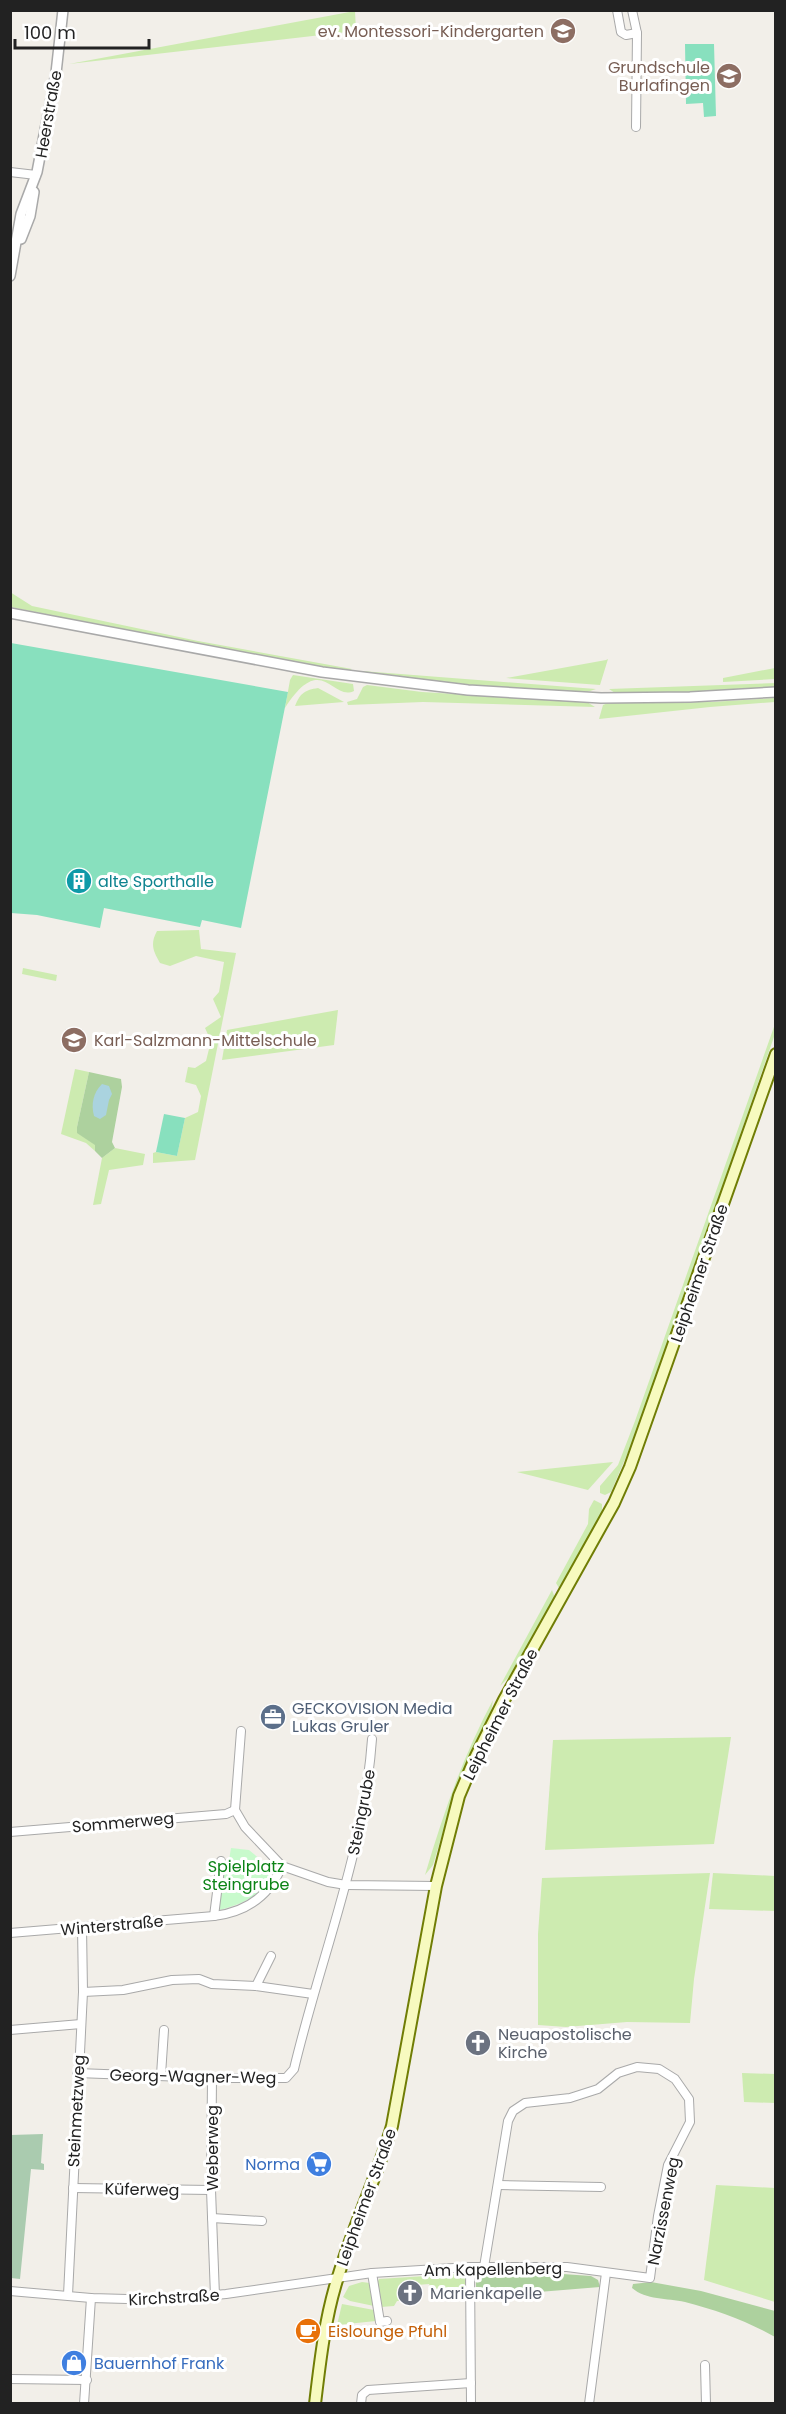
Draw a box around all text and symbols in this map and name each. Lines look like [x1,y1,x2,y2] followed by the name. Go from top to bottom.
[15,12,148,50] scale bar
[548,16,578,46] school or university icon: ev. Montessori-Kindergarten
[24,20,76,45] text: 100 m
[318,20,544,43] place label: ev. Montessori-Kindergarten
[608,56,710,97] place label: Grundschule Burlafingen
[714,61,744,91] school or university icon: Grundschule Burlafingen
[29,68,68,160] street label: Heerstraße
[64,866,94,896] building icon: alte Sporthalle
[98,870,214,893] place label: alte Sporthalle
[59,1025,89,1055] school or university icon: Karl-Salzmann-Mittelschule
[94,1029,317,1052] place label: Karl-Salzmann-Mittelschule
[665,1201,734,1346] street label: Leipheimer Straße
[457,1644,544,1784] street label: Leipheimer Straße
[292,1697,453,1738] place label: GECKOVISION Media Lukas Gruler
[258,1702,288,1732] office icon: GECKOVISION Media Lukas Gruler
[342,1767,381,1857] street label: Steingrube
[71,1807,175,1838] street label: Sommerweg
[202,1855,290,1896] park label: Spielplatz Steingrube
[60,1910,165,1941] street label: Winterstraße
[498,2023,632,2064] place label: Neuapostolische Kirche
[463,2028,493,2058] church icon: Neuapostolische Kirche
[62,2054,91,2168] street label: Steinmetzweg
[109,2064,277,2089] street label: Georg-Wagner-Weg
[201,2105,224,2191] street label: Weberweg
[331,2125,402,2269] street label: Leipheimer Straße
[304,2149,334,2179] supermarket icon: Norma
[245,2153,300,2176] place label: Norma
[642,2155,685,2267] street label: Narzissenweg
[104,2177,180,2202] street label: Küferweg
[424,2257,562,2282] street label: Am Kapellenberg
[395,2278,425,2308] church icon: Marienkapelle
[430,2282,542,2305] place label: Marienkapelle
[128,2284,220,2311] street label: Kirchstraße
[293,2316,323,2346] cafe icon: Eislounge Pfuhl
[328,2320,447,2343] place label: Eislounge Pfuhl
[59,2348,89,2378] shop icon: Bauernhof Frank
[94,2352,225,2375] place label: Bauernhof Frank

